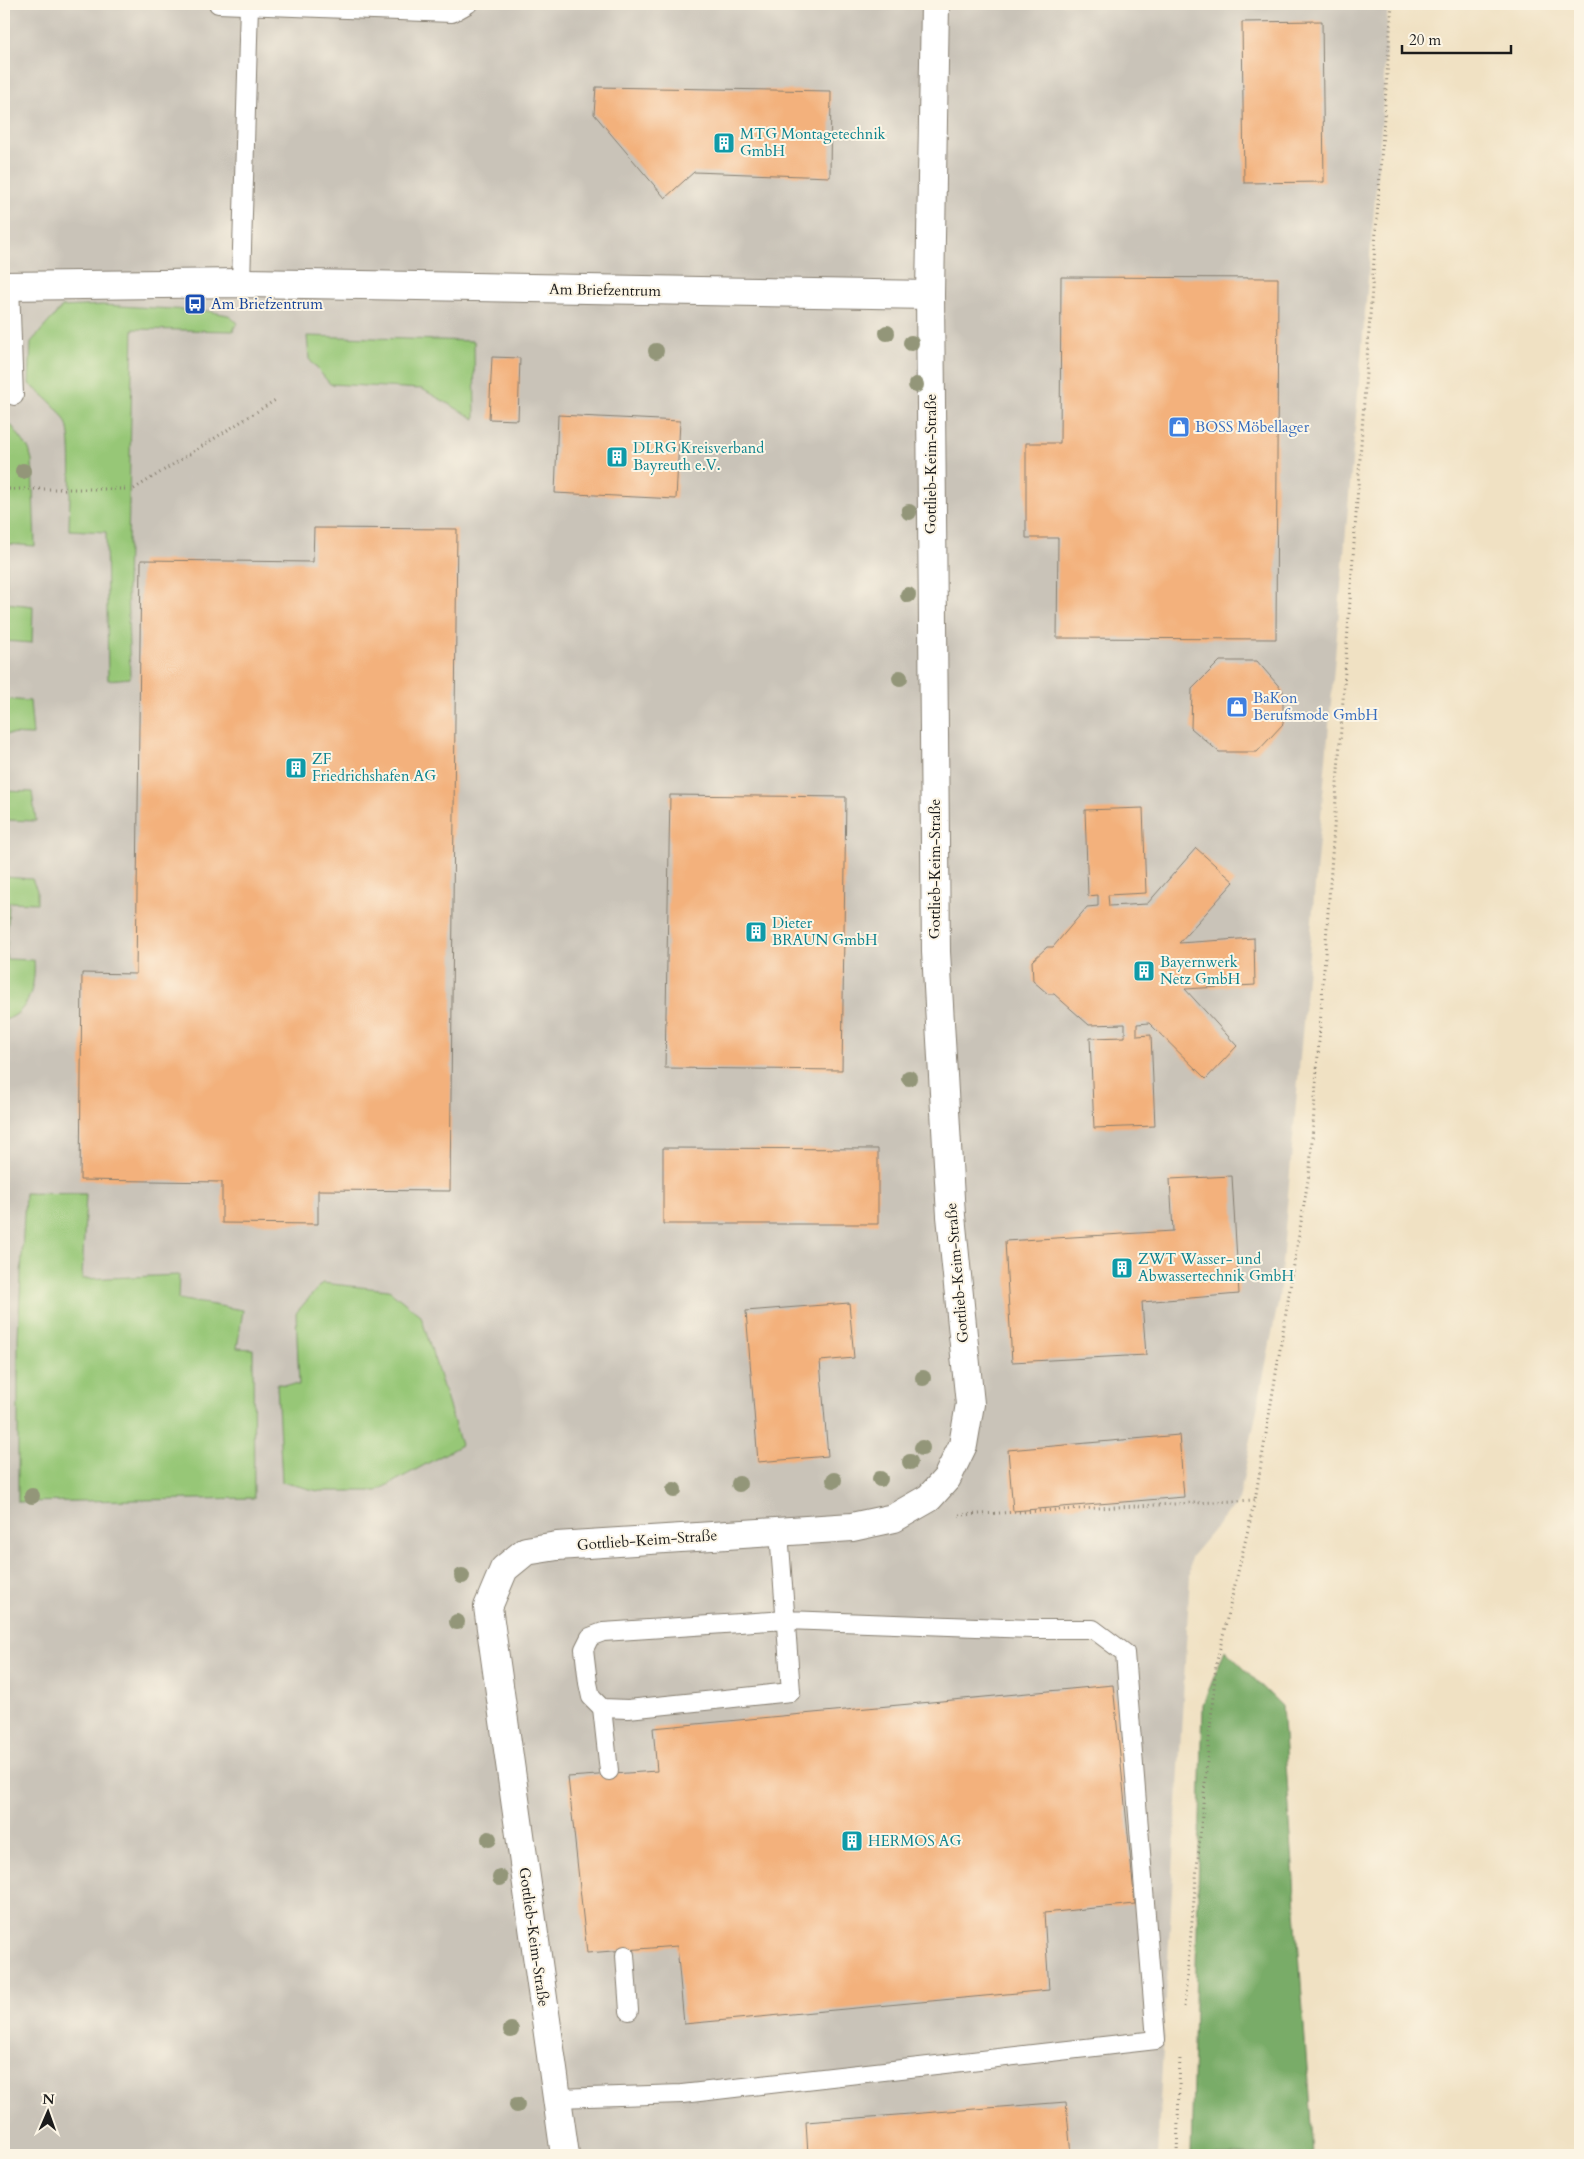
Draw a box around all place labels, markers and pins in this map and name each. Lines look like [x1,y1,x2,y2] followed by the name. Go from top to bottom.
[740,124,886,161] place label: MTG Montagetechnik GmbH
[712,131,736,155] building icon: MTG Montagetechnik GmbH
[183,292,207,316] bus stop icon: Am Briefzentrum
[211,294,323,314] place label: Am Briefzentrum
[1167,415,1191,439] shop icon: BOSS Möbellager
[1195,417,1310,437] place label: BOSS Möbellager
[633,438,764,475] place label: DLRG Kreisverband Bayreuth e.V.
[605,445,629,469] building icon: DLRG Kreisverband Bayreuth e.V.
[1253,688,1379,725] place label: BaKon Berufsmode GmbH
[1225,695,1249,719] shop icon: BaKon Berufsmode GmbH
[312,749,436,786] place label: ZF Friedrichshafen AG
[284,756,308,780] building icon: ZF Friedrichshafen AG
[772,913,878,950] place label: Dieter BRAUN GmbH
[744,920,768,944] building icon: Dieter BRAUN GmbH
[1160,952,1241,989] place label: Bayernwerk Netz GmbH
[1132,959,1156,983] building icon: Bayernwerk Netz GmbH
[1138,1249,1295,1286] place label: ZWT Wasser- und Abwassertechnik GmbH
[1110,1256,1134,1280] building icon: ZWT Wasser- und Abwassertechnik GmbH
[840,1829,864,1853] building icon: HERMOS AG
[868,1831,961,1851] place label: HERMOS AG

